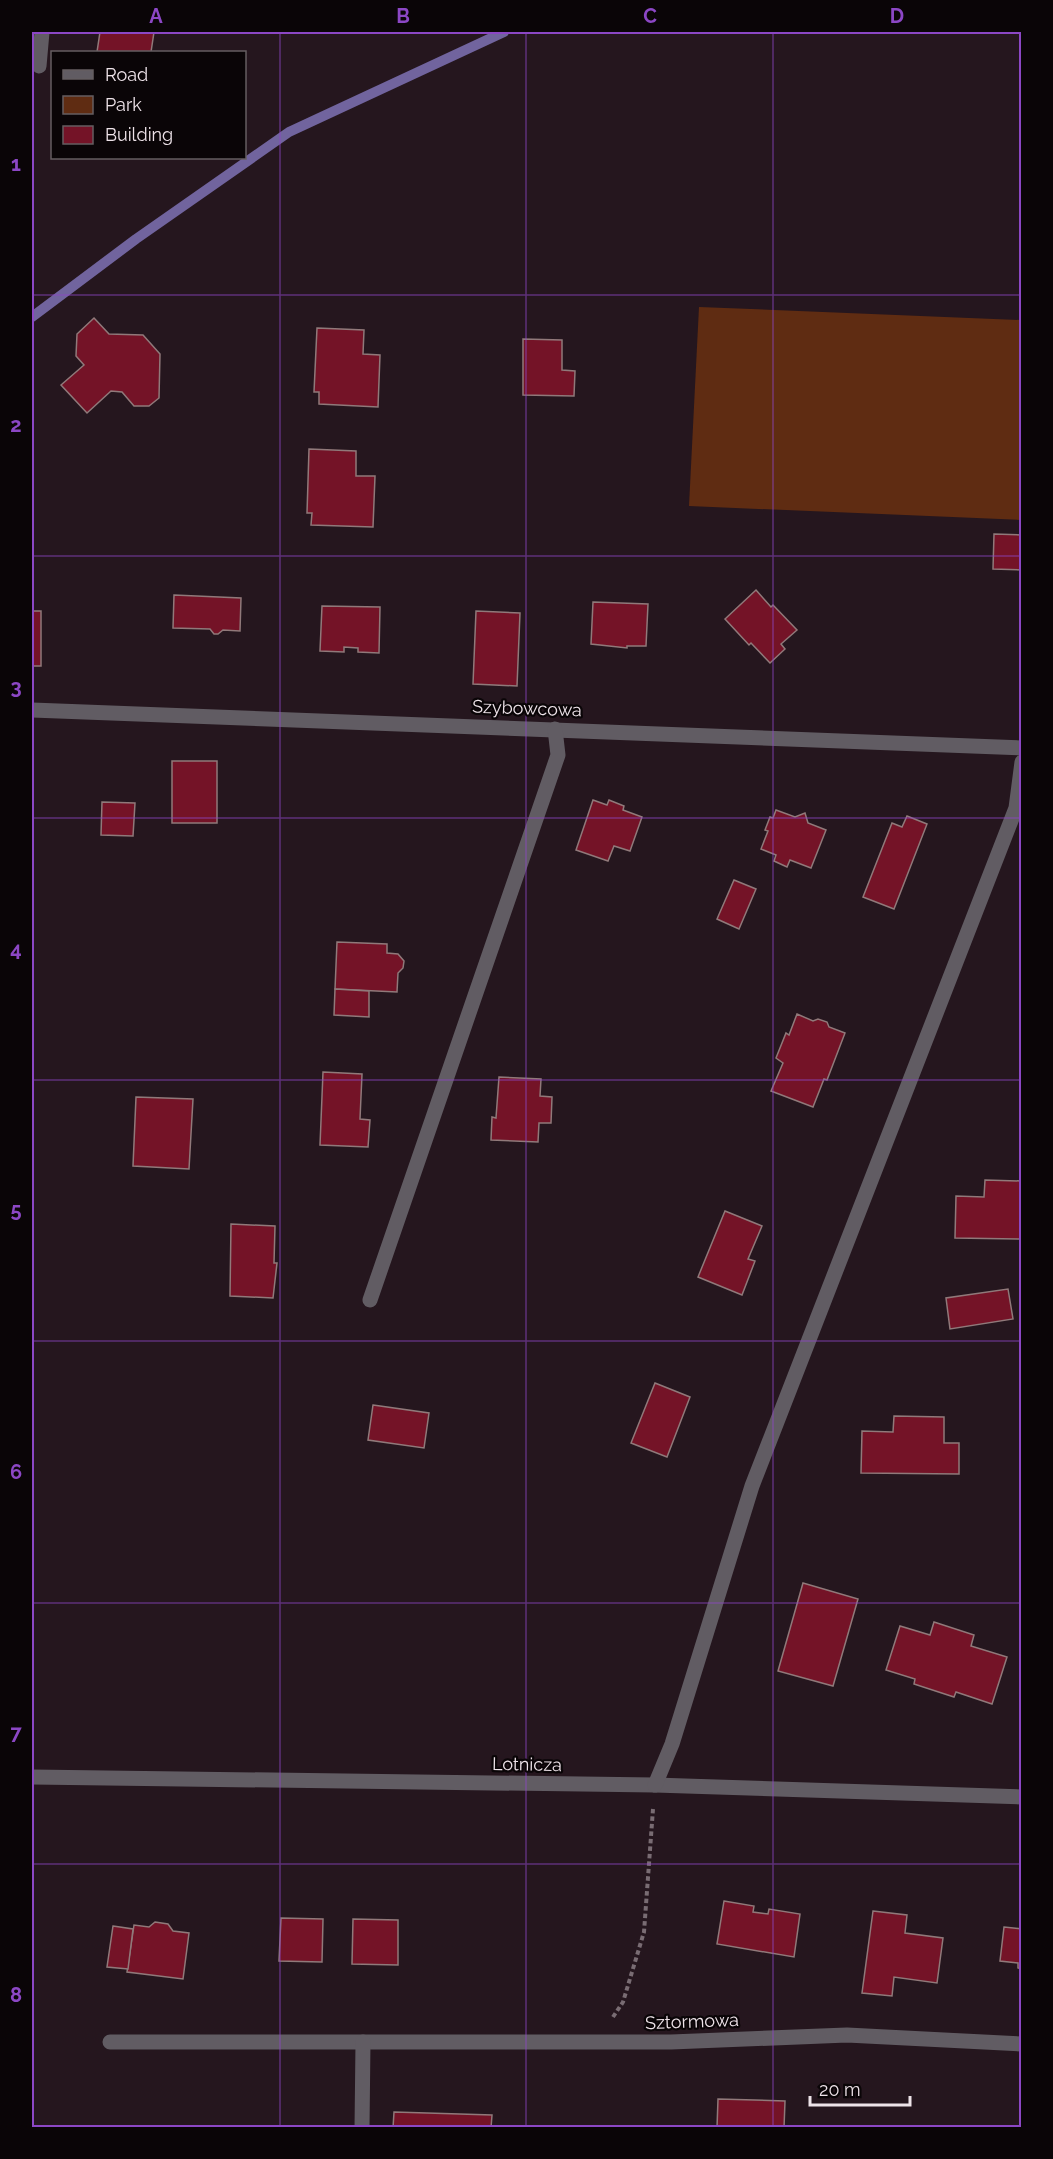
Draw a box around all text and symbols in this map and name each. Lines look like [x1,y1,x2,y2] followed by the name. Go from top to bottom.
[149,4,163,28] text: A
[396,4,410,28] text: B
[643,4,657,28] text: C
[890,4,904,28] text: D
[51,51,246,159] legend
[105,64,148,85] text: Road
[105,94,142,115] text: Park
[105,124,173,145] text: Building
[11,152,21,176] text: 1
[10,413,22,437] text: 2
[10,675,22,699] text: 3
[472,696,582,720] street label: Szybowcowa
[10,937,22,961] text: 4
[10,1198,22,1222] text: 5
[10,1460,22,1484] text: 6
[10,1721,22,1745] text: 7
[492,1753,562,1775] street label: Lotnicza
[10,1983,22,2007] text: 8
[645,2009,739,2033] street label: Sztormowa
[810,2069,910,2107] scale bar
[819,2079,861,2100] text: 20 m

